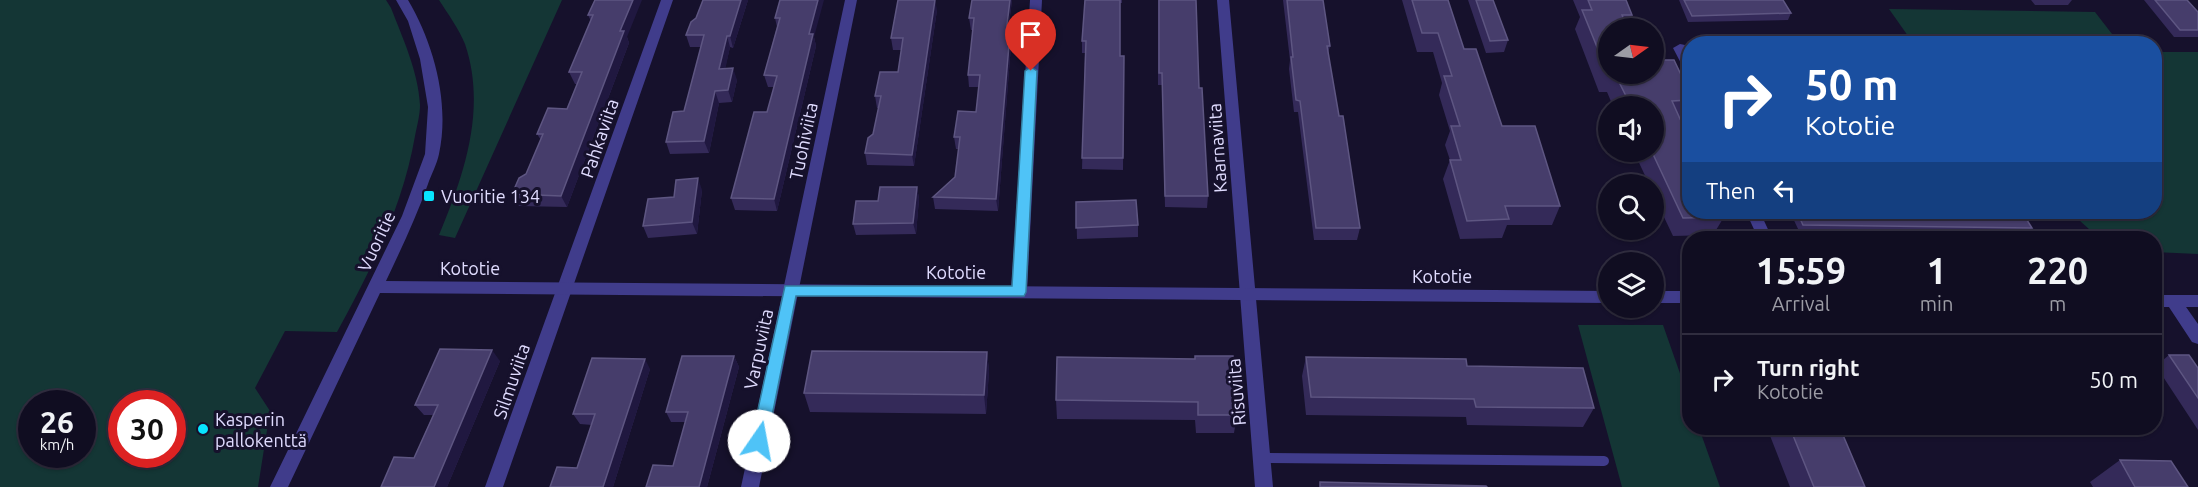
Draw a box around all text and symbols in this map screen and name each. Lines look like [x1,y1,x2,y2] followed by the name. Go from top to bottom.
[1005,9,1056,71] pin
[1014,18,1047,51] icon: arrive
[1598,18,1664,84] north arrow
[1598,18,1664,318] map controls
[1706,60,1784,138] icon: right
[1805,61,1899,108] text: 50 m
[576,96,622,180] street label: Pahkaviita
[1598,96,1664,162] button: sound
[785,100,821,182] street label: Tuohiviita
[1204,103,1230,193] street label: Kaarnaviita
[1805,110,1895,140] text: Kototie
[1598,174,1664,240] button: search
[1768,174,1801,207] icon: left
[1706,178,1756,203] text: Then
[441,186,540,206] place label: Vuoritie 134
[422,189,436,203] marker: Vuoritie 134
[353,208,399,274] street label: Vuoritie
[1756,250,1846,291] text: 15:59
[1926,250,1947,291] text: 1
[2027,250,2088,291] text: 220
[1598,252,1664,318] button: layers
[440,258,500,278] street label: Kototie
[926,262,986,282] street label: Kototie
[1412,266,1472,286] street label: Kototie
[1772,292,1830,315] text: Arrival
[1920,292,1953,315] text: min
[2049,292,2066,315] text: m
[740,307,776,391] street label: Varpuviita
[489,341,533,421] street label: Silmuviita
[1757,355,1859,380] text: Turn right
[1223,358,1249,426] street label: Risuviita
[1706,363,1739,396] icon: right
[2089,367,2138,392] text: 50 m
[1757,380,1824,403] text: Kototie
[108,390,186,468] speed limit sign: 30
[40,405,74,439] text: 26
[215,409,307,450] place label: Kasperin pallokenttä
[727,409,791,473] position arrow
[196,422,210,436] marker: Kasperin pallokenttä
[40,436,74,453] text: km/h

